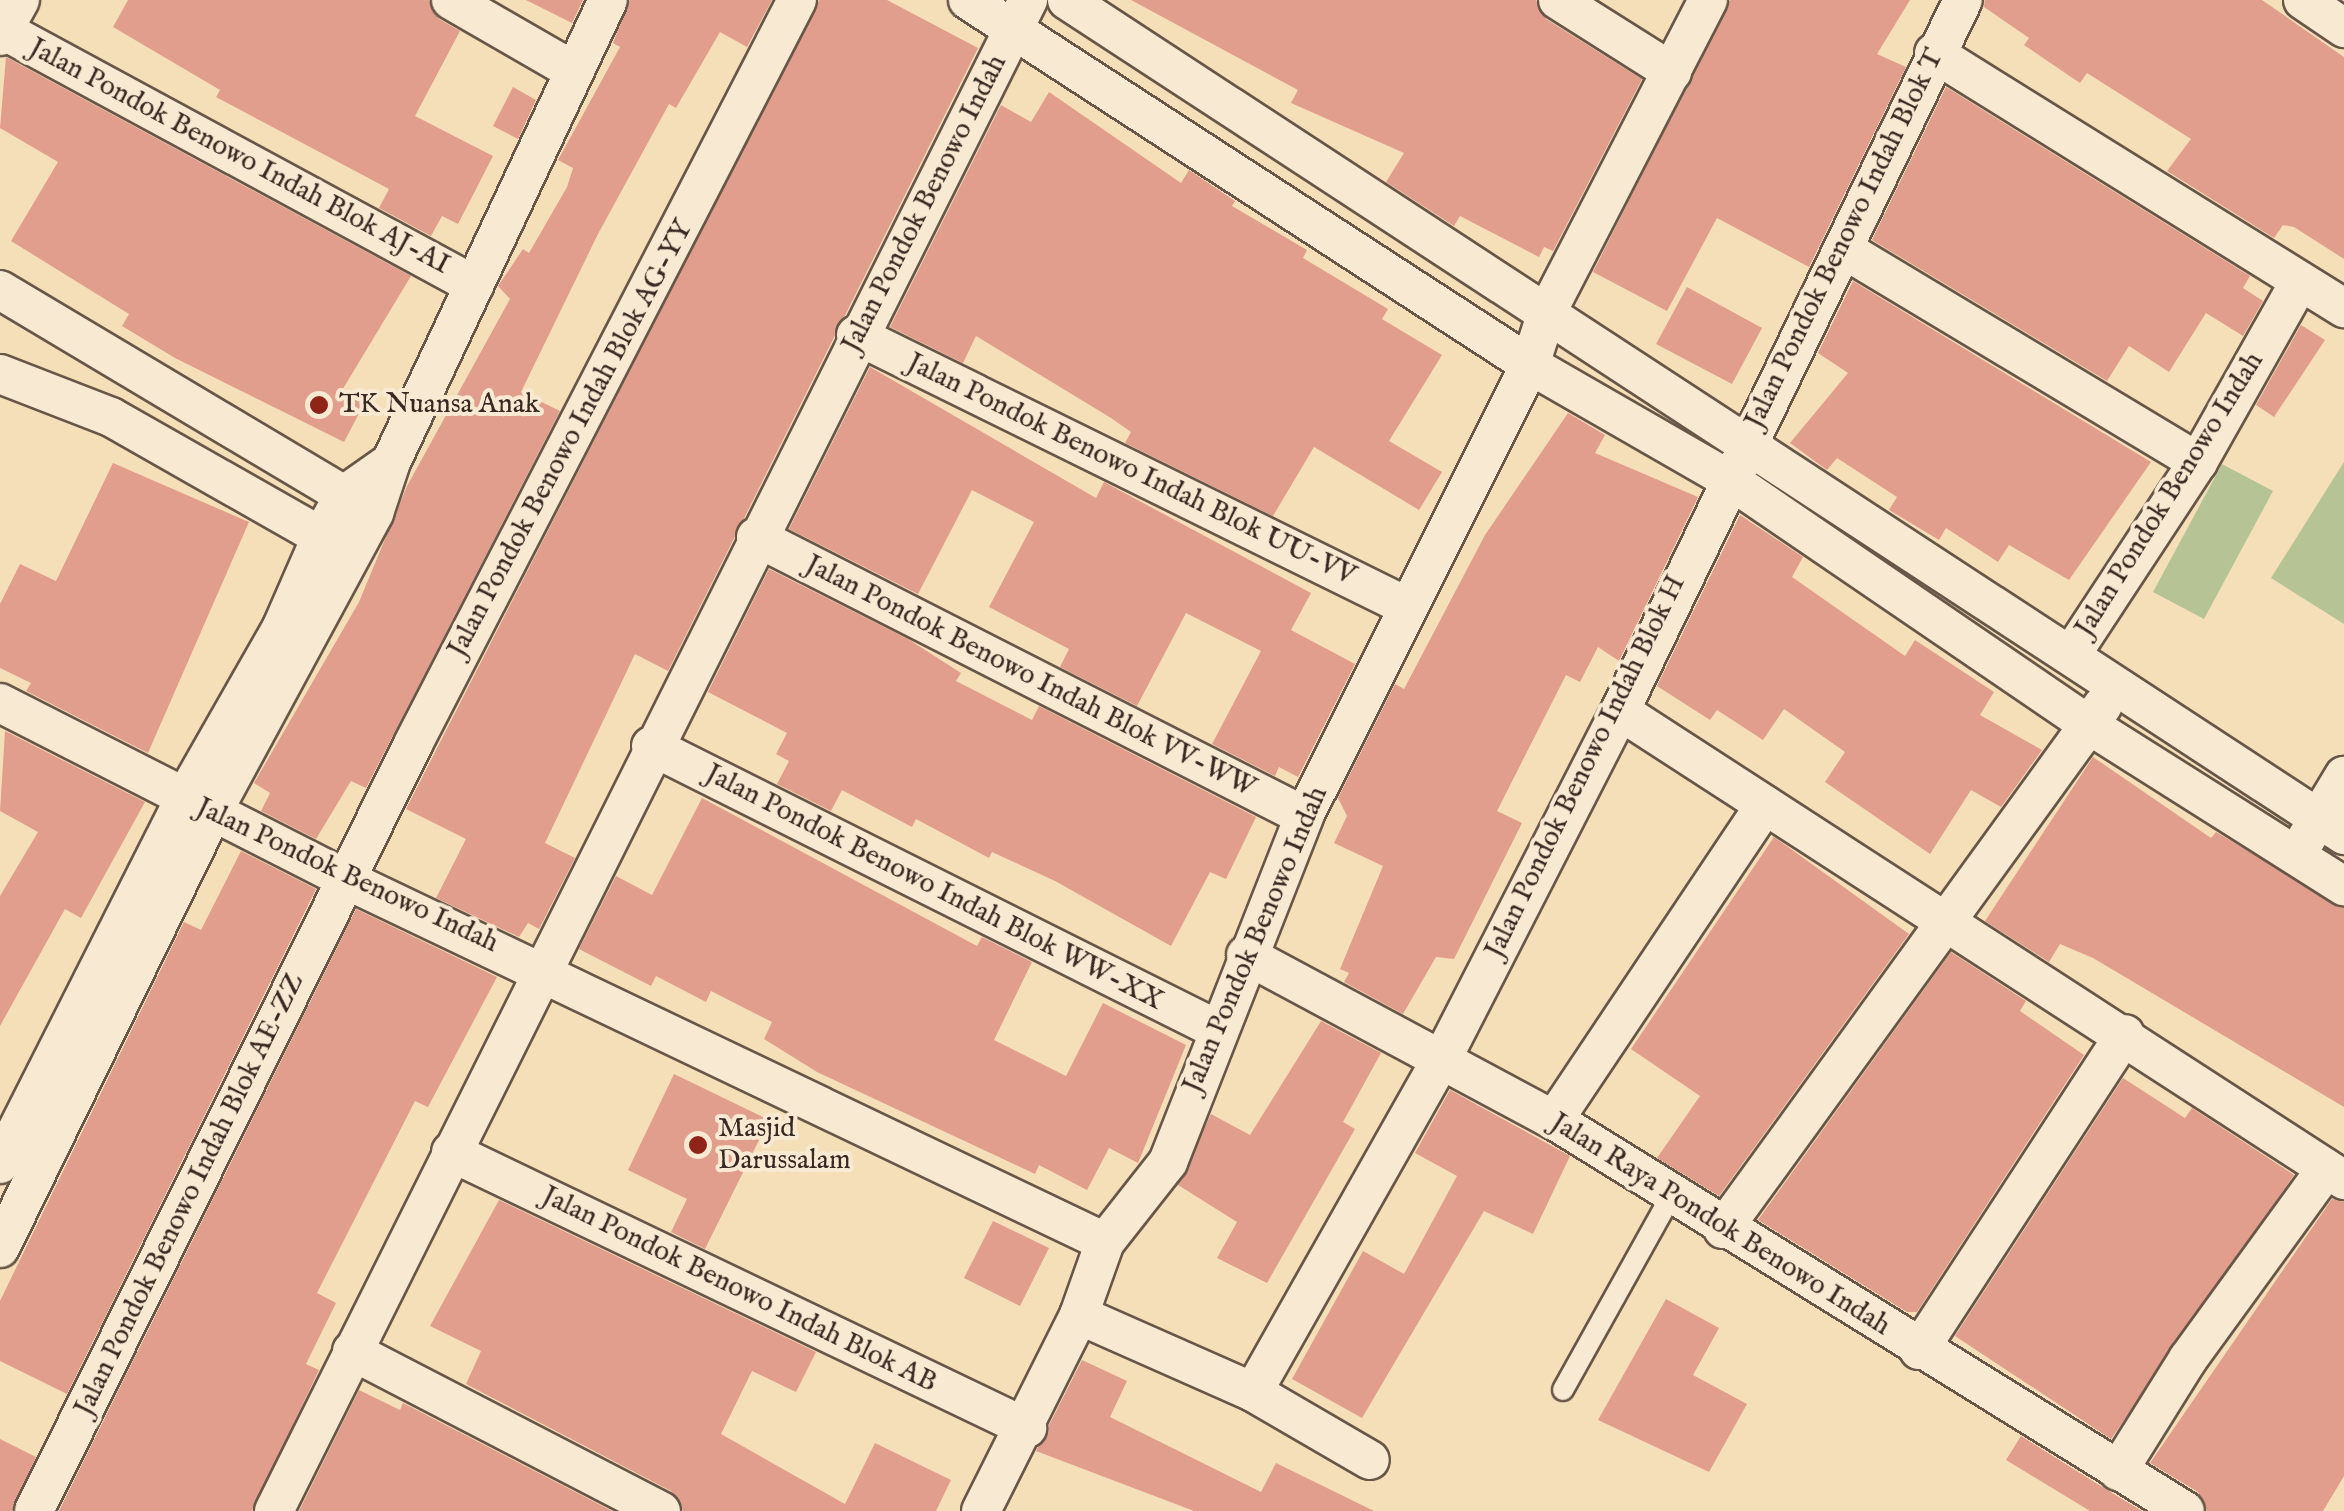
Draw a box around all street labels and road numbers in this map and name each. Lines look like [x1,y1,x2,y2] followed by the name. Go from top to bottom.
[23,31,455,283] street label: Jalan Pondok Benowo Indah Blok AJ-AI
[1738,44,1952,434] street label: Jalan Pondok Benowo Indah Blok T
[835,50,1015,358] street label: Jalan Pondok Benowo Indah
[441,215,701,663] street label: Jalan Pondok Benowo Indah Blok AG-YY
[901,346,1361,594] street label: Jalan Pondok Benowo Indah Blok UU-VV
[2068,346,2272,644] street label: Jalan Pondok Benowo Indah
[799,548,1261,806] street label: Jalan Pondok Benowo Indah Blok VV-WW
[1478,570,1694,964] street label: Jalan Pondok Benowo Indah Blok H
[699,757,1169,1019] street label: Jalan Pondok Benowo Indah Blok WW-XX
[1176,782,1336,1098] street label: Jalan Pondok Benowo Indah
[191,791,503,961] street label: Jalan Pondok Benowo Indah
[68,968,312,1422] street label: Jalan Pondok Benowo Indah Blok AE-ZZ
[1544,1106,1896,1344] street label: Jalan Raya Pondok Benowo Indah
[536,1180,942,1400] street label: Jalan Pondok Benowo Indah Blok AB

